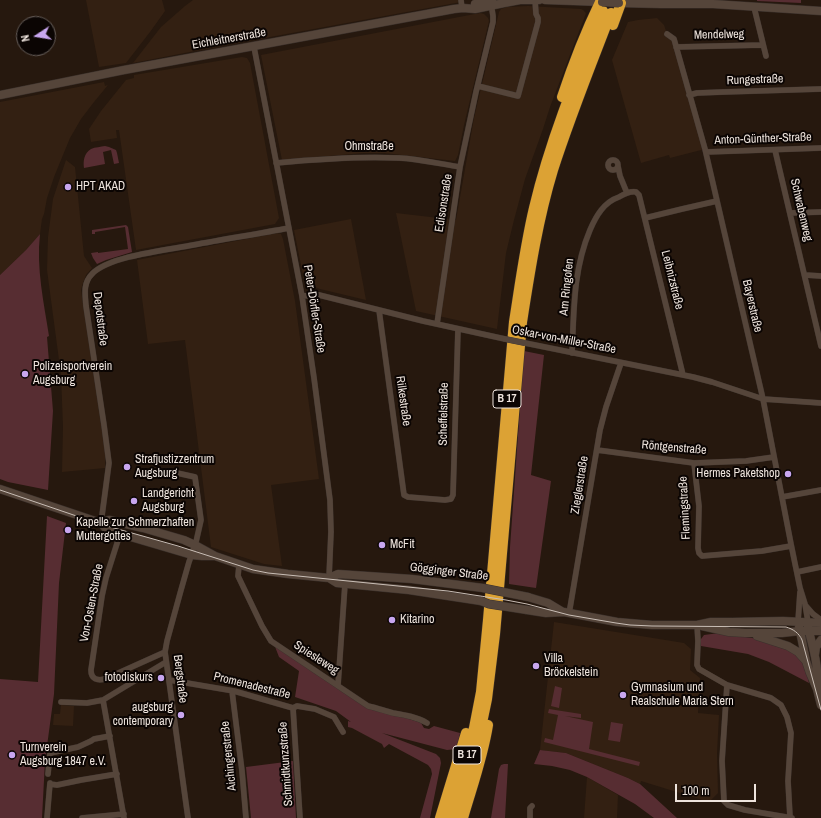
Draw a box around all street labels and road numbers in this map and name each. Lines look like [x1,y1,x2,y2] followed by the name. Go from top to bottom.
[191,25,267,53] street label: Eichleitnerstraße
[694,27,744,43] street label: Mendelweg
[726,72,784,88] street label: Rungestraße
[714,130,812,148] street label: Anton-Günther-Straße
[344,140,394,154] street label: Ohmstraße
[432,173,456,233] street label: Edisonstraße
[787,177,815,243] street label: Schwabenweg
[658,249,686,311] street label: Leibnizstraße
[557,258,577,316] street label: Am Ringofen
[300,264,328,354] street label: Peter-Dörfler-Straße
[739,278,765,334] street label: Bayerstraße
[90,291,110,347] street label: Depotstraße
[511,323,617,357] street label: Oskar-von-Miller-Straße
[392,375,414,427] street label: Rilkestraße
[436,382,452,446] street label: Scheffelstraße
[493,390,521,408] road number: B 17
[641,438,707,458] street label: Röntgenstraße
[568,455,592,515] street label: Zieglerstraße
[676,476,694,540] street label: Flemingstraße
[409,560,489,584] street label: Gögginger Straße
[77,563,107,643] street label: Von-Osten-Straße
[291,638,341,678] street label: Spiesleweg
[170,654,190,704] street label: Bergstraße
[212,669,292,703] street label: Promenadestraße
[218,720,240,792] street label: Aichingerstraße
[276,721,296,807] street label: Schmidtkunzstraße
[453,746,481,764] road number: B 17

